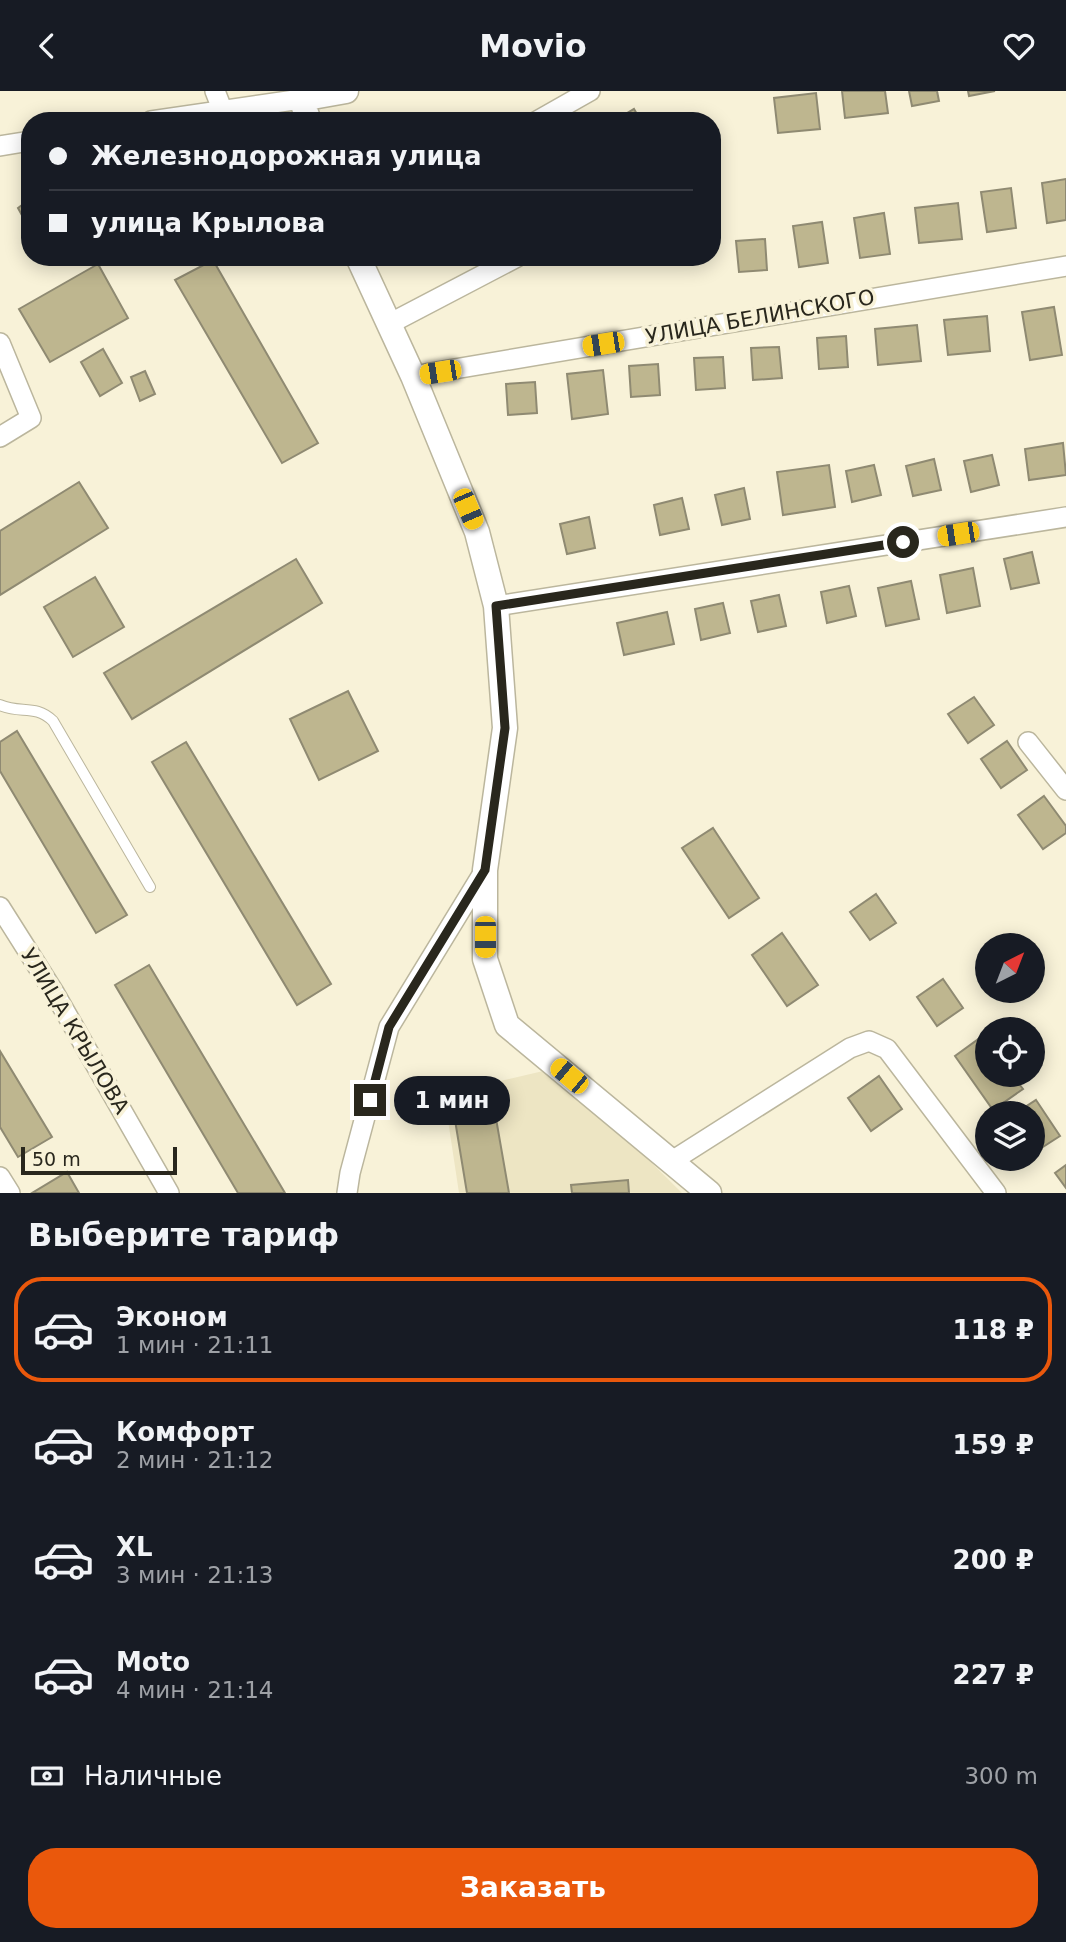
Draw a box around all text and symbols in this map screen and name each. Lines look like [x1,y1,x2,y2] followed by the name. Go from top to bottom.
[28,27,66,65] icon: back
[479,27,587,65] text: Movio
[1000,27,1038,65] icon: heart
[91,141,482,171] text: Железнодорожная улица
[91,208,325,238] text: улица Крылова
[644,285,876,349] street label: УЛИЦА БЕЛИНСКОГО
[581,330,626,358] car
[418,358,463,386] car
[451,486,486,532] car
[936,520,981,548] car
[887,526,919,558] route start
[475,916,496,958] car
[975,933,1045,1003] north arrow
[975,933,1045,1171] map controls
[16,944,134,1119] street label: УЛИЦА КРЫЛОВА
[975,1017,1045,1087] button: locate
[547,1054,592,1098] car
[394,1075,510,1125] callout: 1 мин
[354,1084,386,1116] route end
[415,1087,489,1113] text: 1 мин
[975,1101,1045,1171] button: layers
[21,1144,177,1176] scale bar
[32,1148,81,1170] text: 50 m
[28,1216,339,1254] text: Выберите тариф
[32,1298,95,1361] icon: car
[116,1302,228,1332] text: Эконом
[953,1315,1034,1345] text: 118 ₽
[116,1332,274,1358] text: 1 мин · 21:11
[32,1413,95,1476] icon: car
[116,1417,254,1447] text: Комфорт
[953,1430,1034,1460] text: 159 ₽
[116,1447,274,1473] text: 2 мин · 21:12
[32,1528,95,1591] icon: car
[116,1532,153,1562] text: XL
[953,1545,1034,1575] text: 200 ₽
[116,1562,274,1588] text: 3 мин · 21:13
[32,1643,95,1706] icon: car
[116,1647,190,1677] text: Moto
[953,1660,1034,1690] text: 227 ₽
[116,1677,274,1703] text: 4 мин · 21:14
[28,1757,66,1795] icon: cash
[84,1761,222,1791] text: Наличные
[964,1763,1038,1789] text: 300 m
[28,1848,1038,1928] button: Заказать

